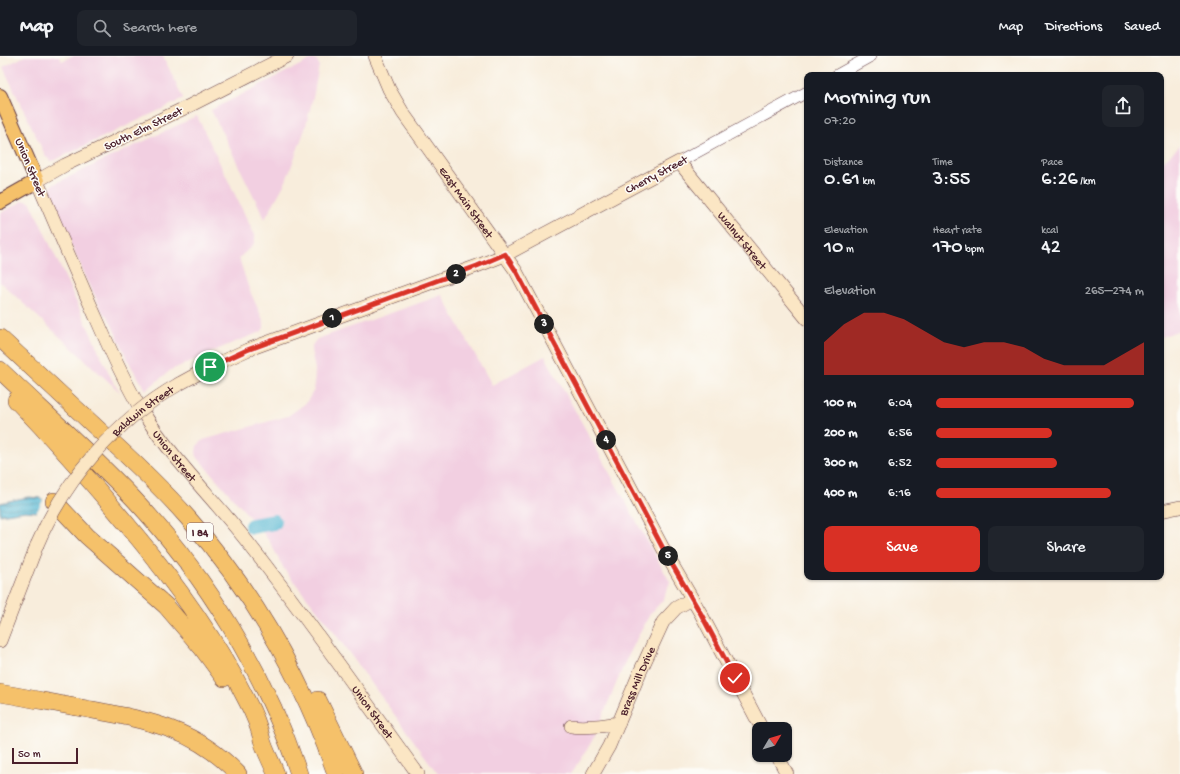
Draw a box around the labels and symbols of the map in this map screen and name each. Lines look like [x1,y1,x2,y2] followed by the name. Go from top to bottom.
[103,104,186,155] street label: South Elm Street
[11,137,48,200] street label: Union Street
[623,153,691,198] street label: Cherry Street
[435,165,496,242] street label: East Main Street
[713,209,770,274] street label: Walnut Street
[446,264,466,284] pin: 2
[322,308,342,328] pin: 1
[534,314,554,334] pin: 3
[193,350,227,384] pin
[109,383,178,441] street label: Baldwin Street
[148,428,199,486] street label: Union Street
[596,430,616,450] pin: 4
[187,523,213,541] road number: I 84
[658,546,678,566] pin: 5
[617,644,660,719] street label: Brass Mill Drive
[718,661,752,695] pin
[348,684,396,743] street label: Union Street
[752,722,792,762] north arrow
[12,746,78,765] scale bar

